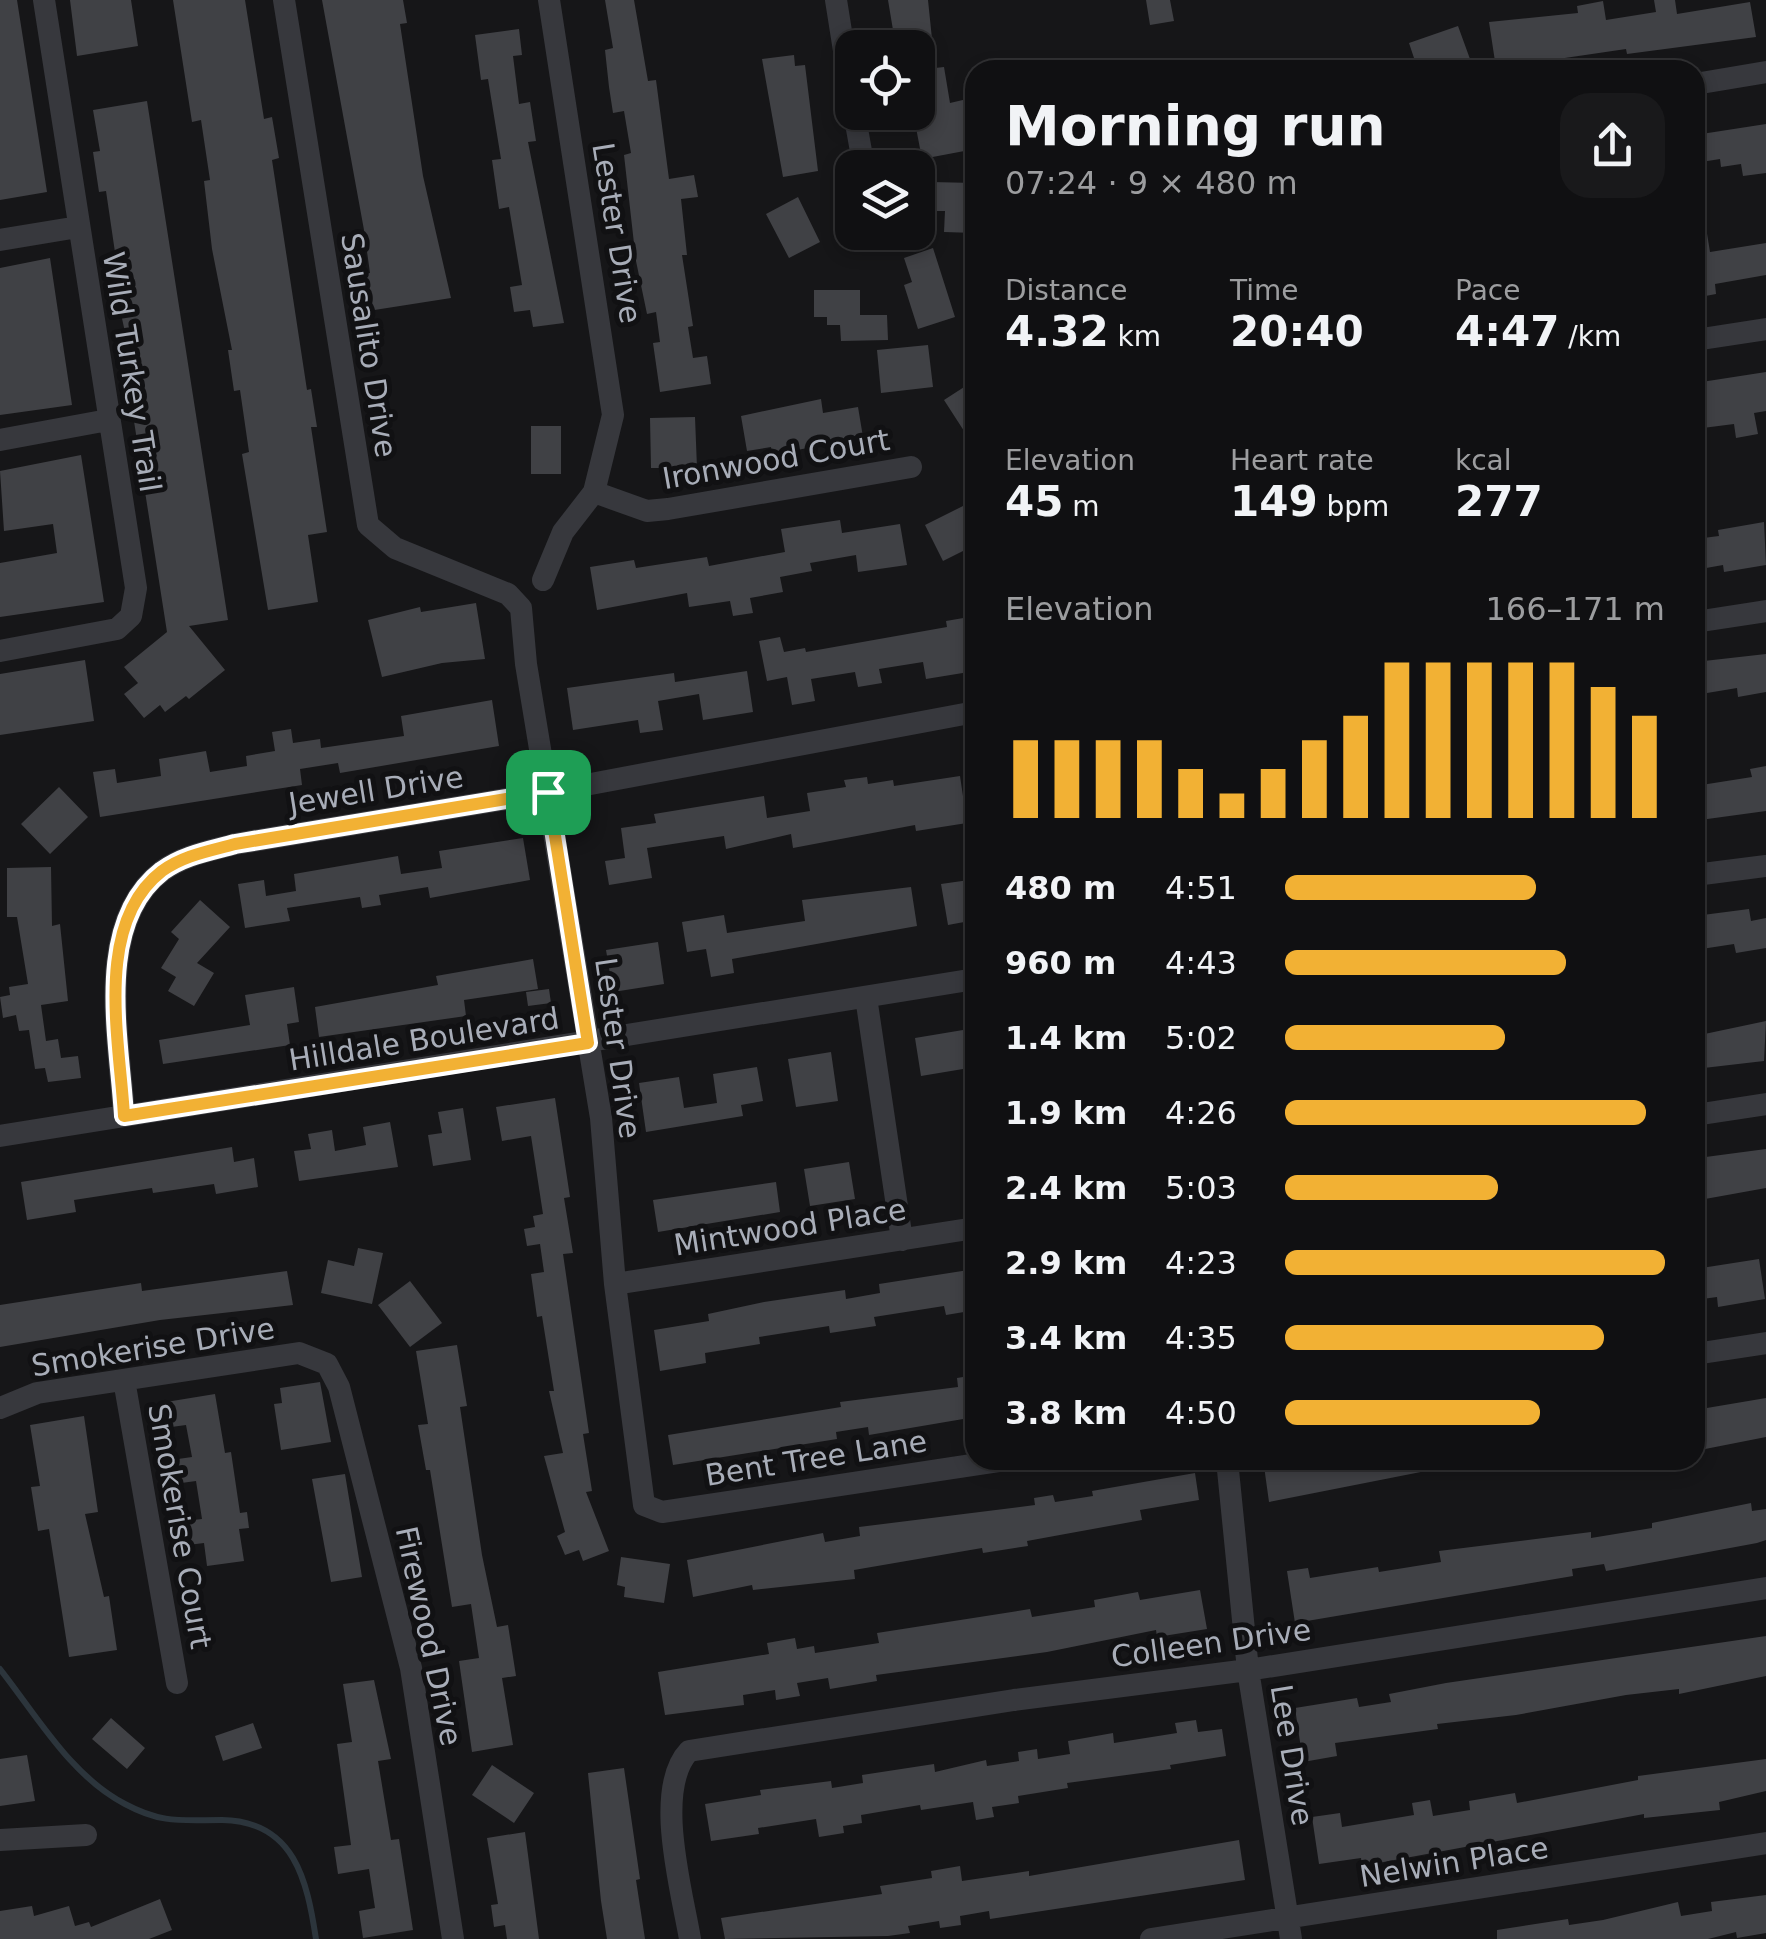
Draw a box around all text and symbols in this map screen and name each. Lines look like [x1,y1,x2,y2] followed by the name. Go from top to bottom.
[835,30,935,250] map controls
[835,30,935,130] button: locate
[1560,93,1665,198] button: share
[1005,94,1386,158] text: Morning run
[585,140,649,326] street label: Lester Drive
[835,150,935,250] button: layers
[1005,164,1298,202] text: 07:24 · 9 × 480 m
[334,230,404,460] street label: Sausalito Drive
[96,249,168,495] street label: Wild Turkey Trail
[1005,274,1127,307] text: Distance
[1230,274,1299,307] text: Time
[1455,274,1520,307] text: Pace
[1005,307,1109,356] text: 4.32
[1230,307,1364,356] text: 20:40
[1455,307,1559,356] text: 4:47
[1109,320,1161,353] text: km
[1559,320,1621,353] text: /km
[660,422,893,496] street label: Ironwood Court
[1005,444,1135,477] text: Elevation
[1230,444,1374,477] text: Heart rate
[1455,444,1512,477] text: kcal
[1005,477,1063,526] text: 45
[1230,477,1318,526] text: 149
[1455,477,1543,526] text: 277
[1063,490,1100,523] text: m
[1318,490,1389,523] text: bpm
[1005,590,1154,628] text: Elevation
[1486,590,1665,628] text: 166–171 m
[506,750,591,835] pin
[284,759,466,821] street label: Jewell Drive
[521,765,576,820] icon: arrive
[1005,869,1116,907] text: 480 m
[1165,869,1237,907] text: 4:51
[1005,944,1116,982] text: 960 m
[1165,944,1237,982] text: 4:43
[588,955,648,1141] street label: Lester Drive
[286,1000,562,1078] street label: Hilldale Boulevard
[1005,1019,1127,1057] text: 1.4 km
[1165,1019,1237,1057] text: 5:02
[1005,1094,1127,1132] text: 1.9 km
[1165,1094,1237,1132] text: 4:26
[1005,1169,1127,1207] text: 2.4 km
[1165,1169,1237,1207] text: 5:03
[671,1191,909,1263] street label: Mintwood Place
[1005,1244,1127,1282] text: 2.9 km
[1165,1244,1237,1282] text: 4:23
[29,1311,277,1383] street label: Smokerise Drive
[1005,1319,1127,1357] text: 3.4 km
[1165,1319,1237,1357] text: 4:35
[1005,1394,1127,1432] text: 3.8 km
[1165,1394,1237,1432] text: 4:50
[141,1401,219,1651] street label: Smokerise Court
[703,1423,929,1493] street label: Bent Tree Lane
[389,1523,469,1749] street label: Firewood Drive
[1109,1612,1313,1674] street label: Colleen Drive
[1264,1682,1320,1828] street label: Lee Drive
[1357,1830,1551,1894] street label: Nelwin Place

